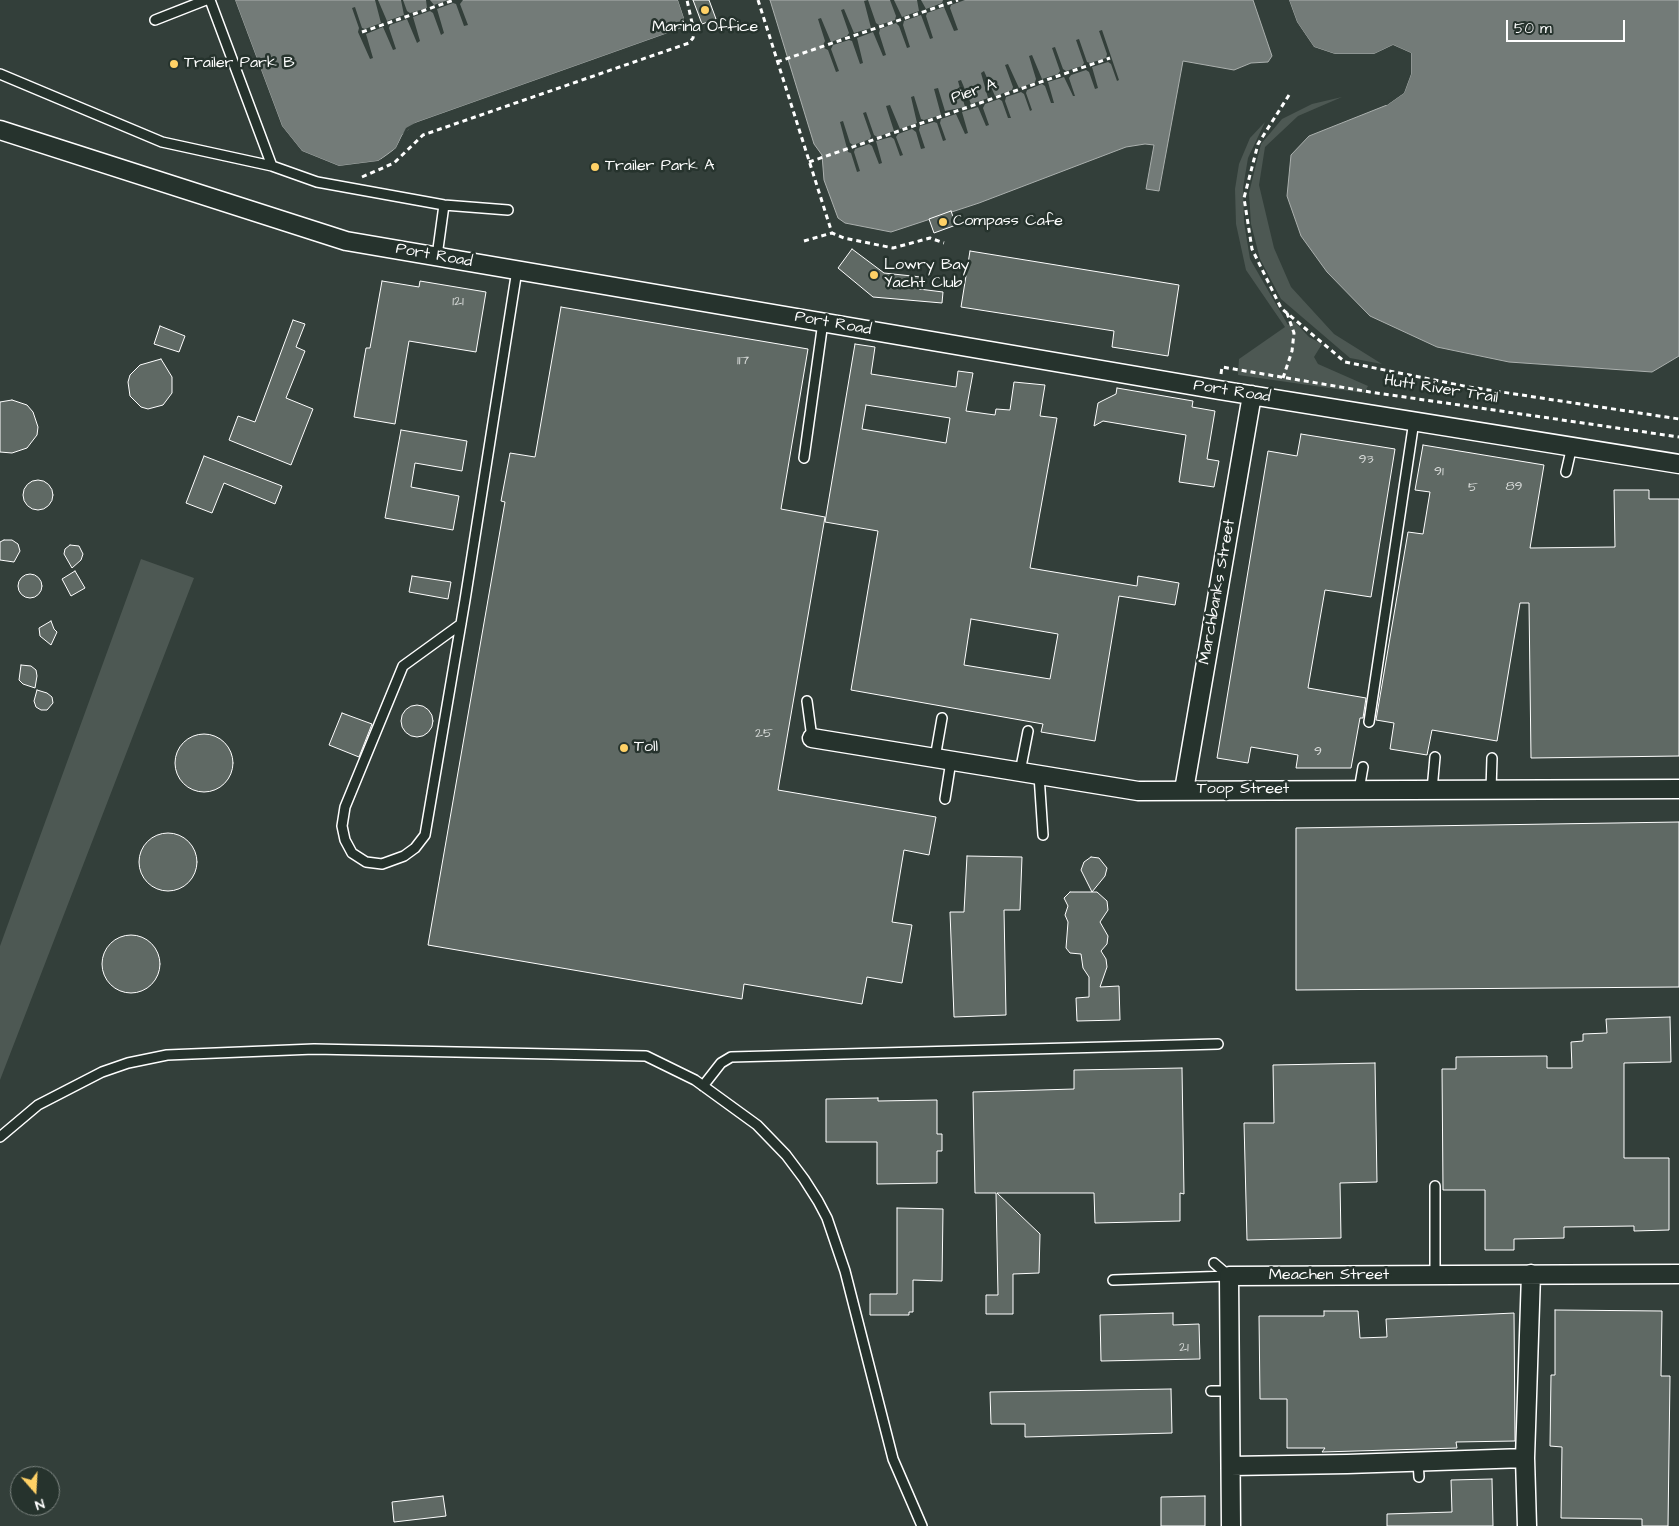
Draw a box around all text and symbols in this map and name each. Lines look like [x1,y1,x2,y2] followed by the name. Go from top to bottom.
[699,4,711,16] marker: Marina Office
[1509,10,1628,42] scale bar
[652,18,758,38] place label: Marina Office
[1514,18,1552,39] text: 50 m
[184,54,295,74] place label: Trailer Park B
[168,58,180,70] marker: Trailer Park B
[949,75,999,109] street label: Pier A
[605,157,714,177] place label: Trailer Park A
[589,161,601,173] marker: Trailer Park A
[953,212,1063,232] place label: Compass Cafe
[937,216,949,228] marker: Compass Cafe
[394,240,474,272] street label: Port Road
[884,256,969,294] place label: Lowry Bay Yacht Club
[868,269,880,281] marker: Lowry Bay Yacht Club
[452,294,464,310] house number: 121
[793,308,873,340] street label: Port Road
[737,353,749,369] house number: 117
[1383,372,1499,408] street label: Hutt River Trail
[1192,376,1272,408] street label: Port Road
[1358,452,1374,468] house number: 93
[1434,464,1444,480] house number: 91
[1505,479,1523,495] house number: 89
[1468,480,1478,496] house number: 5
[1196,518,1240,666] street label: Marchbanks Street
[755,726,773,742] house number: 25
[634,738,658,758] place label: Toll
[618,742,630,754] marker: Toll
[1314,744,1322,760] house number: 9
[1197,780,1289,800] street label: Toop Street
[1269,1266,1389,1286] street label: Meachen Street
[1179,1340,1189,1356] house number: 21
[10,1466,60,1516] north arrow
[32,1493,47,1515] text: N

